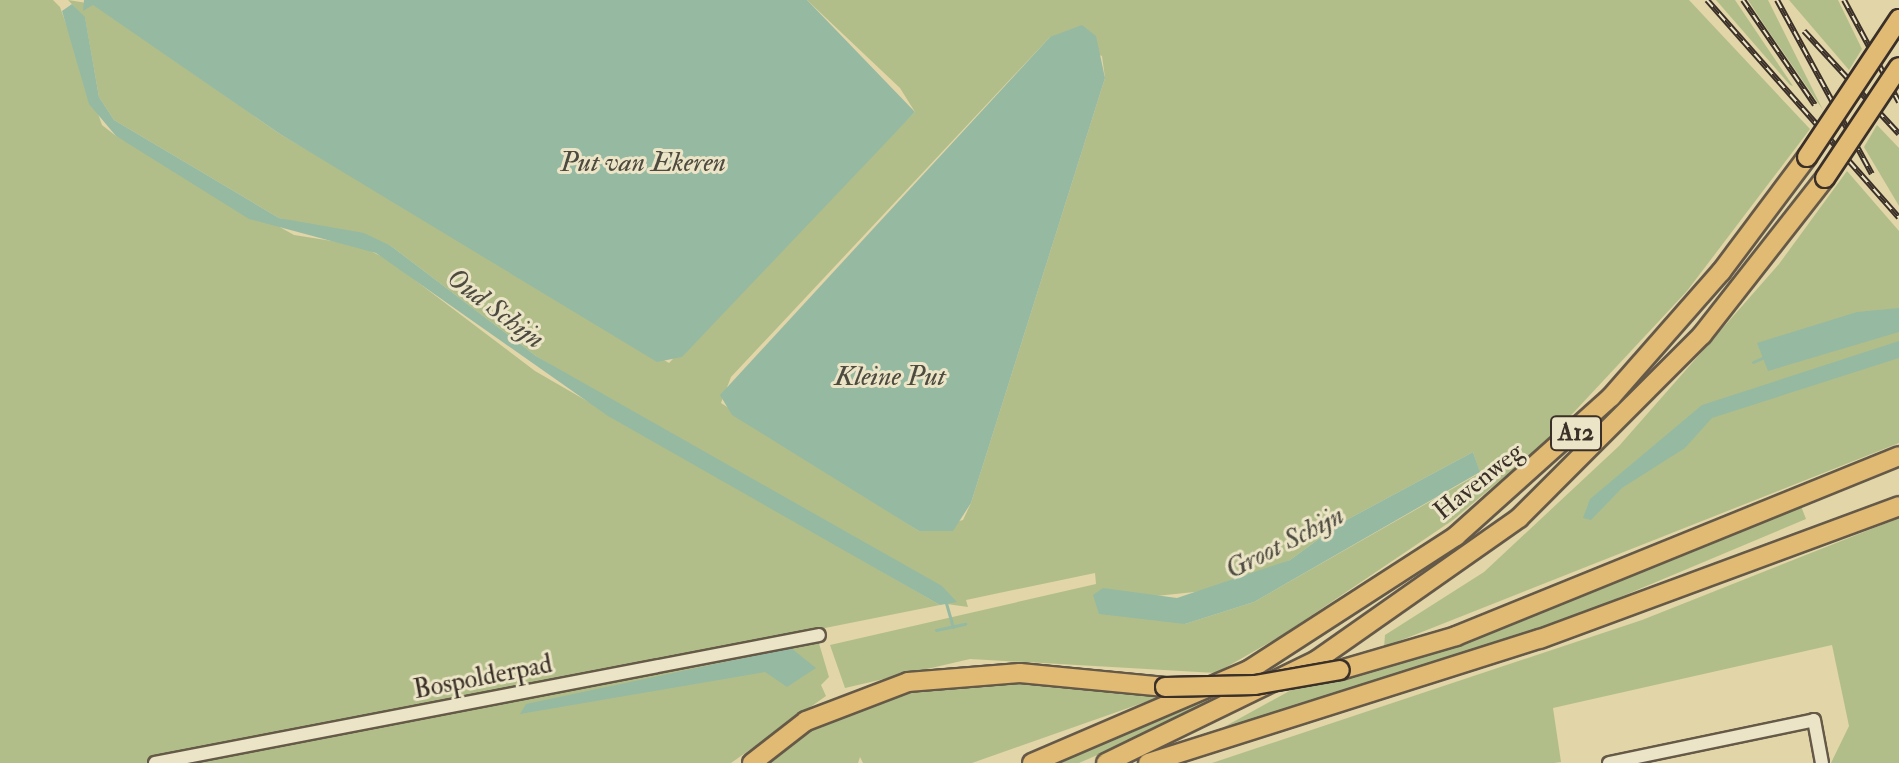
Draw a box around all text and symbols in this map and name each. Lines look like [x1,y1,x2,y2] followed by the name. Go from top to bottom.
[560,146,726,180] water label: Put van Ekeren
[439,261,551,357] water label: Oud Schijn
[834,360,946,394] water label: Kleine Put
[1550,413,1602,453] road number: A12
[1428,437,1530,527] street label: Havenweg
[1220,499,1350,587] water label: Groot Schijn
[411,649,555,707] street label: Bospolderpad

